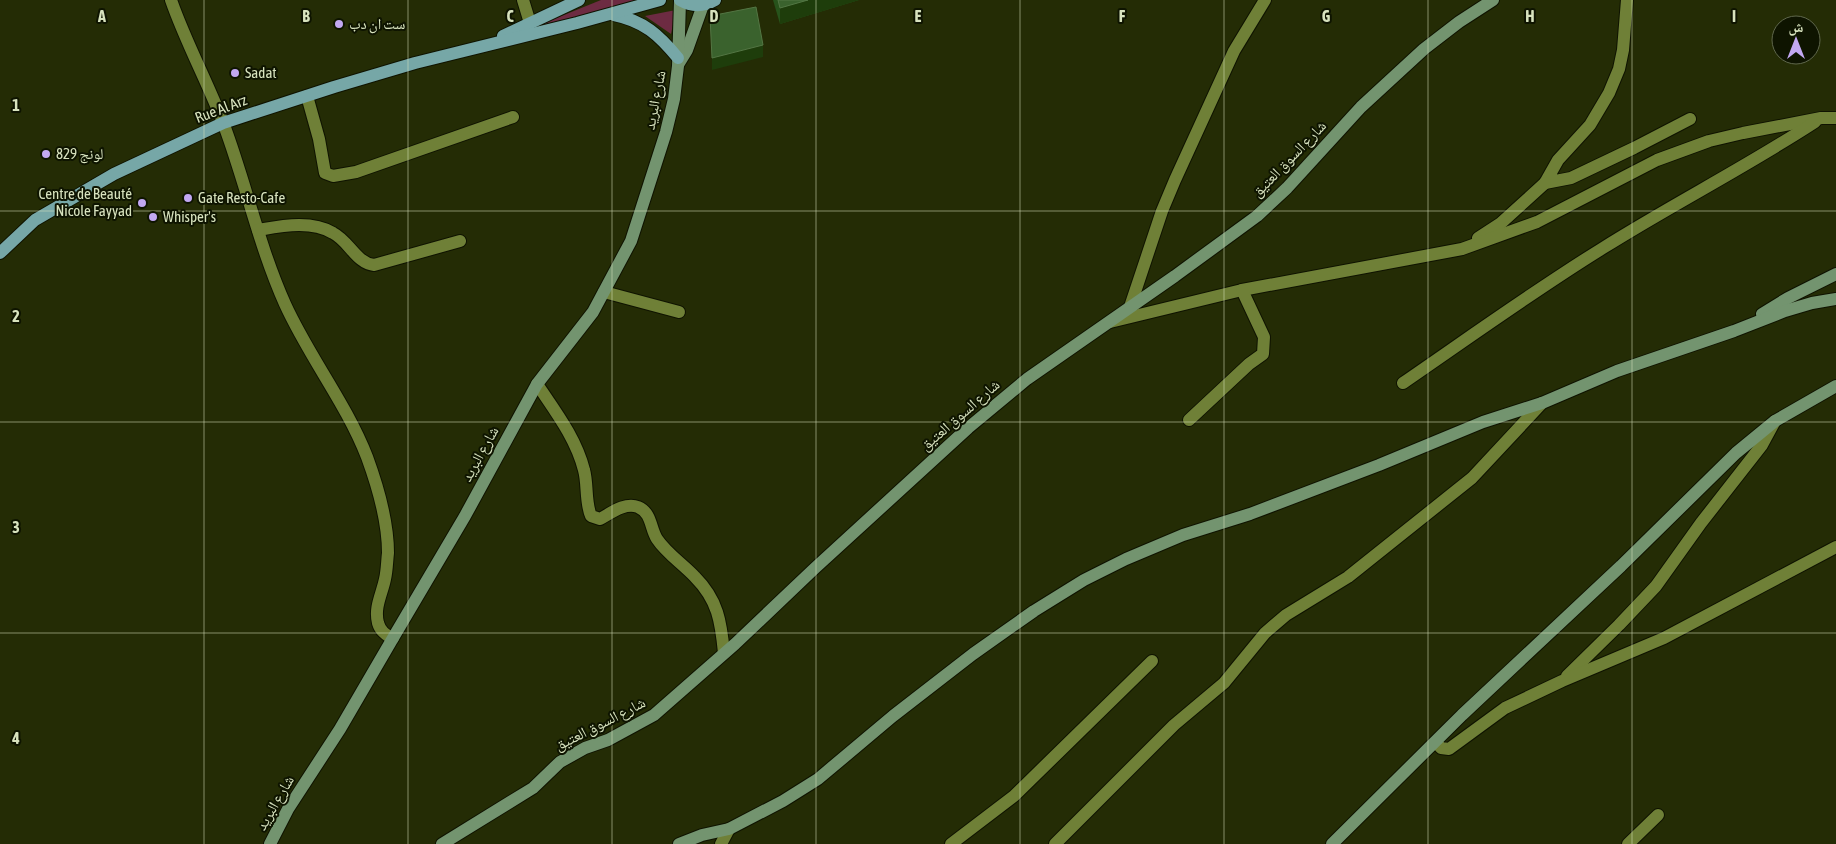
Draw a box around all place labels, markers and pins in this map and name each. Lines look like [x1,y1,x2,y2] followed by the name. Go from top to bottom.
[349,15,406,34] place label: ست ان دب
[333,18,345,30] marker: ست ان دب
[245,64,277,81] place label: Sadat
[229,67,241,79] marker: Sadat
[56,145,104,164] place label: لونج 829
[40,148,52,160] marker: لونج 829
[38,185,132,219] place label: Centre de Beauté Nicole Fayyad
[198,189,285,206] place label: Gate Resto-Cafe
[182,192,194,204] marker: Gate Resto-Cafe
[136,197,148,209] marker: Centre de Beauté Nicole Fayyad
[163,208,216,225] place label: Whisper's
[147,211,159,223] marker: Whisper's

